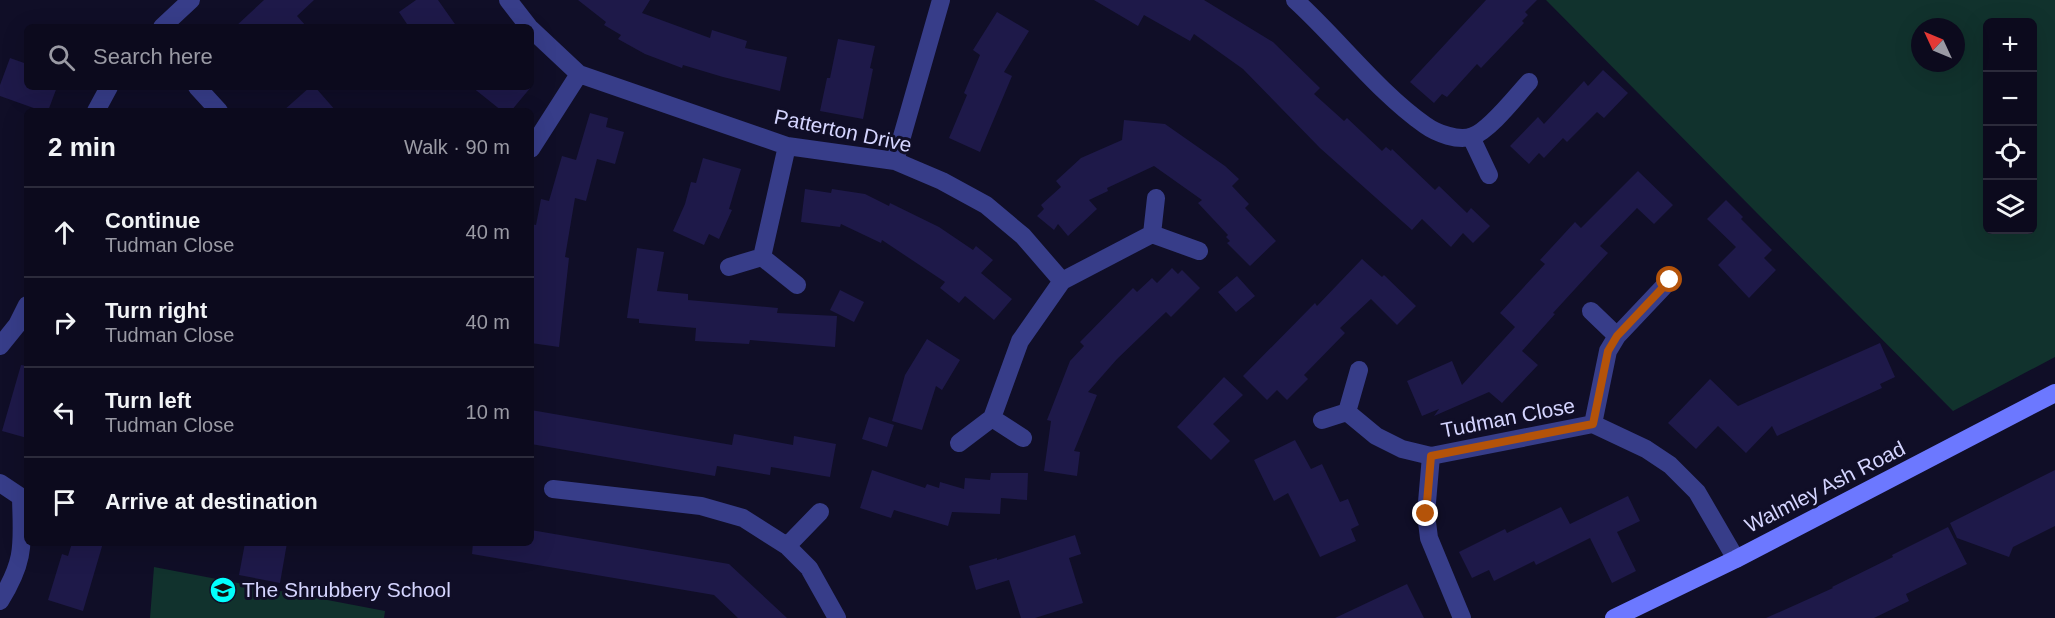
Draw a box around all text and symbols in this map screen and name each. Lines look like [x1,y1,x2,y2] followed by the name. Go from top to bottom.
[1911,18,1965,72] north arrow
[1983,18,2037,234] map controls
[1983,18,2037,72] button: +
[24,24,534,90] search box
[45,41,78,74] icon: search
[93,44,213,69] text: Search here
[1983,72,2037,126] button: −
[772,105,914,156] street label: Patterton Drive
[1983,126,2037,180] button: locate
[48,132,116,162] text: 2 min
[404,136,510,158] text: Walk · 90 m
[1983,180,2037,234] button: layers
[105,208,200,233] text: Continue
[48,216,81,249] icon: ahead
[466,221,510,243] text: 40 m
[105,234,234,256] text: Tudman Close
[1656,266,1682,292] route start
[105,298,207,323] text: Turn right
[48,306,81,339] icon: right
[466,311,510,333] text: 40 m
[105,324,234,346] text: Tudman Close
[105,388,191,413] text: Turn left
[1439,393,1577,442] street label: Tudman Close
[48,396,81,429] icon: left
[466,401,510,423] text: 10 m
[105,414,234,436] text: Tudman Close
[1741,436,1909,537] street label: Walmley Ash Road
[48,486,81,519] icon: arrive
[105,489,318,514] text: Arrive at destination
[1412,500,1438,526] route end
[208,575,238,605] school or university icon: The Shrubbery School
[242,578,451,601] place label: The Shrubbery School

